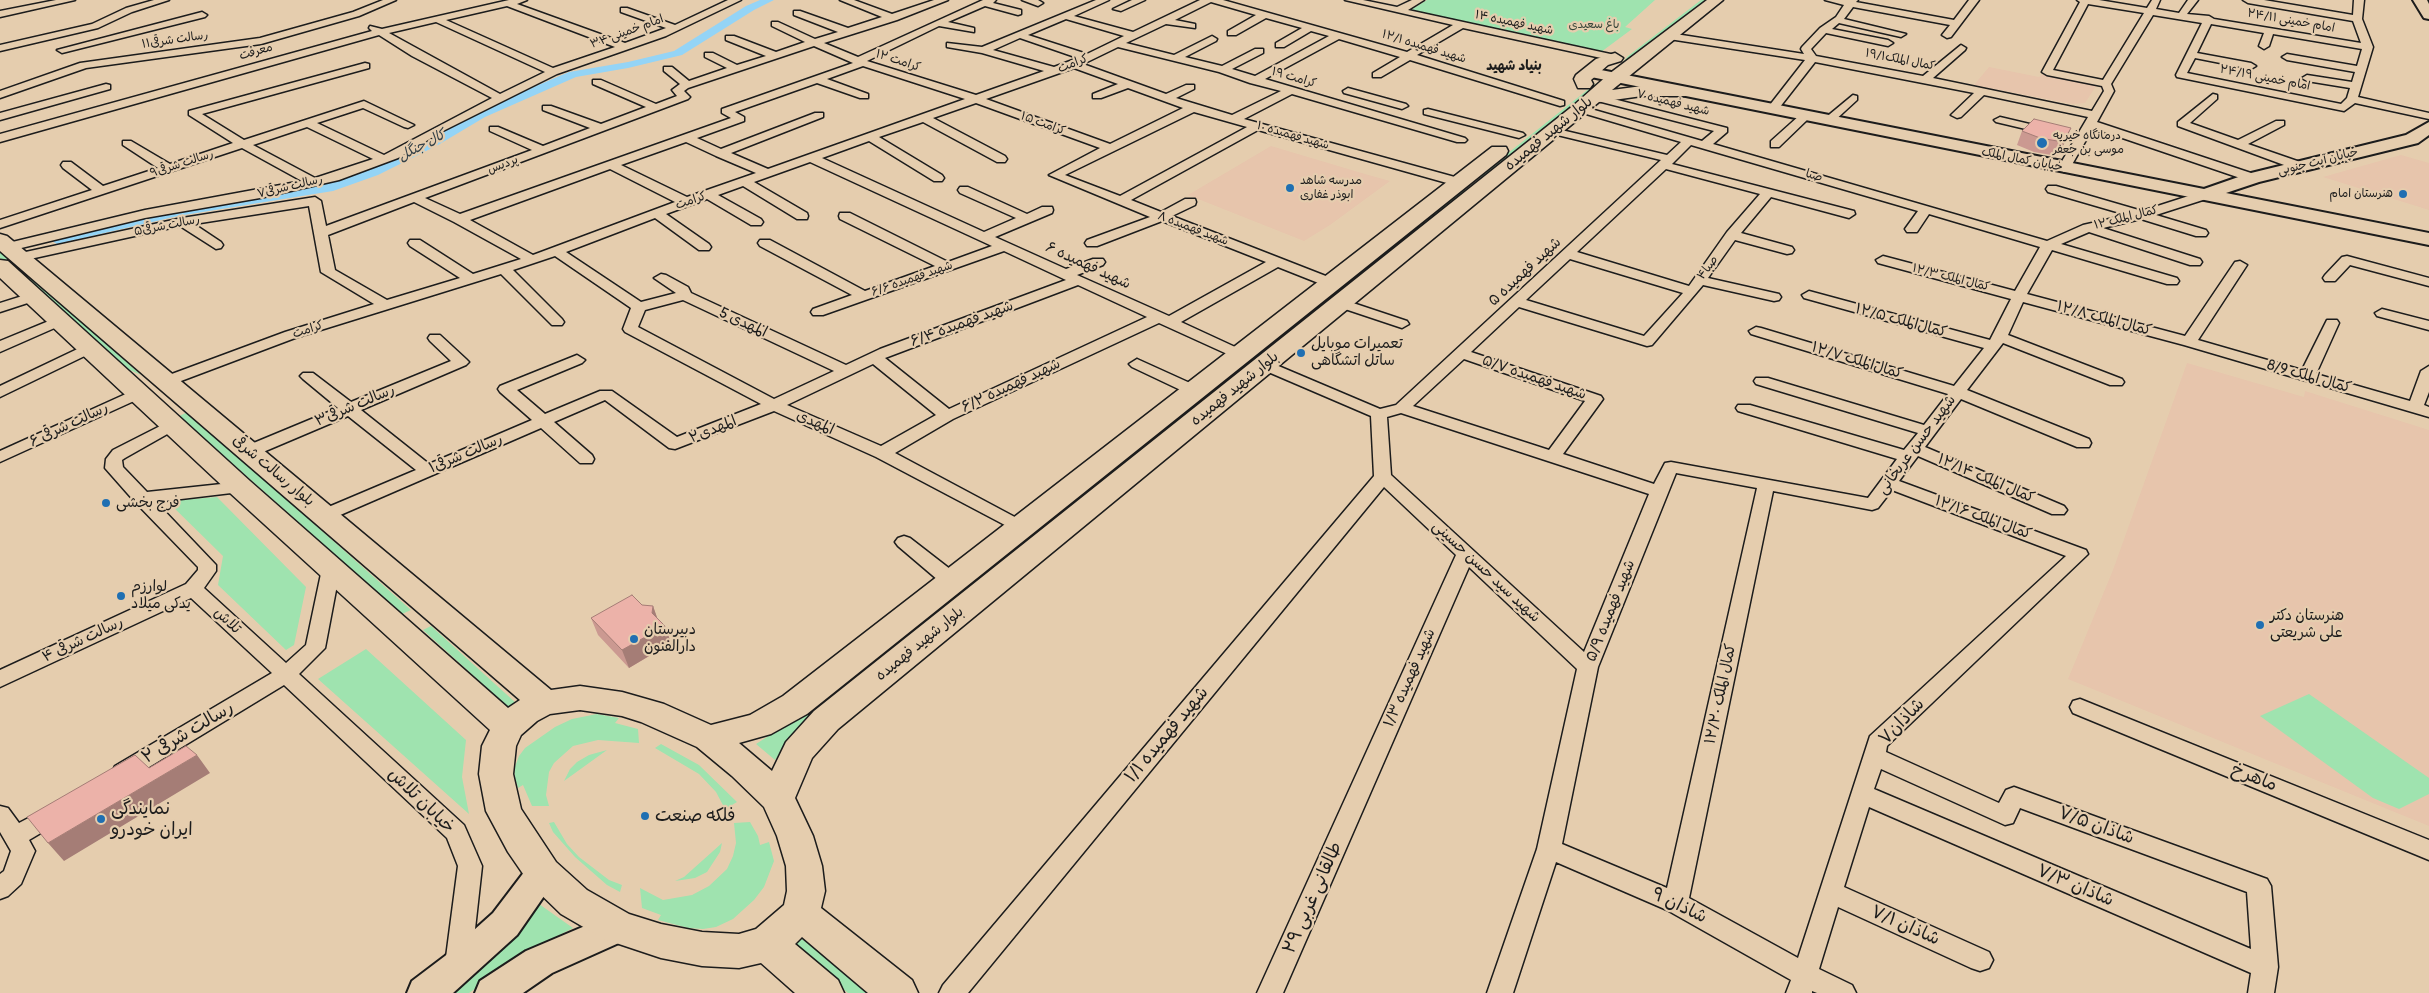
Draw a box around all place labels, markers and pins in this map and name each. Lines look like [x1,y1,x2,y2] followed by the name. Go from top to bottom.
[2053,129,2124,157] place label: درمانگاه خیریه موسی بن جعفر
[2035,136,2049,150] marker: درمانگاه خیریه موسی بن جعفر
[1300,174,1362,202] place label: مدرسه شاهد ابوذر غفاری
[1284,182,1296,194] marker: مدرسه شاهد ابوذر غفاری
[2329,187,2393,201] place label: هنرستان امام
[2397,188,2409,200] marker: هنرستان امام
[1311,335,1403,370] place label: تعمیرات موبایل ساتل اتشگاهی
[1295,347,1307,359] marker: تعمیرات موبایل ساتل اتشگاهی
[116,494,179,512] place label: فرح بخشی
[100,497,112,509] marker: فرح بخشی
[131,578,191,613] place label: لوارزم یدکی میلاد
[115,590,127,602] marker: لوارزم یدکی میلاد
[2270,607,2344,642] place label: هنرستان دکتر علی شریعتی
[2254,619,2266,631] marker: هنرستان دکتر علی شریعتی
[644,621,696,656] place label: دبیرستان دارالفنون
[628,633,640,645] marker: دبیرستان دارالفنون
[111,798,193,841] place label: نمایندگی ایران خودرو
[655,805,736,827] place label: فلکه صنعت
[639,810,651,822] marker: فلکه صنعت
[95,813,107,825] marker: نمایندگی ایران خودرو

